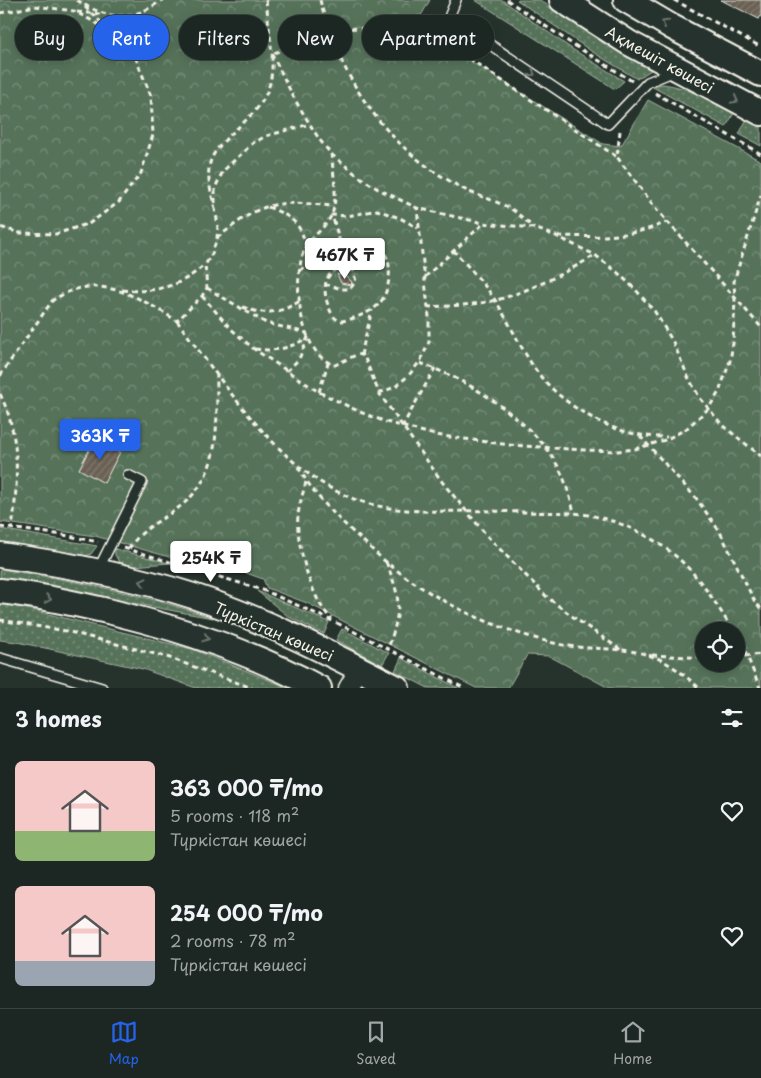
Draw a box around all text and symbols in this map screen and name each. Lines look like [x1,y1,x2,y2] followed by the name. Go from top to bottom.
[15,15,83,60] chip: Buy
[93,15,169,60] chip: Rent
[179,15,268,60] chip: Filters
[278,15,352,60] chip: New
[362,15,494,60] chip: Apartment
[661,19,670,29] one-way arrow
[602,20,718,98] street label: Ақмешіт көшесі
[526,67,535,76] one-way arrow
[730,94,739,104] one-way arrow
[304,238,386,280] pin: 467K ₸
[316,242,374,266] text: 467K ₸
[59,418,141,461] pin: 363K ₸
[70,423,130,447] text: 363K ₸
[170,540,252,583] pin: 254K ₸
[181,545,241,569] text: 254K ₸
[138,577,147,588] one-way arrow
[44,593,52,603] one-way arrow
[210,595,338,667] street label: Түркістан көшесі
[695,622,745,672] map controls
[695,622,745,672] button: locate
[201,632,209,642] one-way arrow
[15,702,102,734] text: 3 homes
[718,704,746,732] icon: filters
[170,771,323,803] text: 363 000 ₸/mo
[55,781,115,841] icon: home
[718,797,746,825] icon: heart
[170,803,299,827] text: 5 rooms · 118 m²
[170,827,307,851] text: Түркістан көшесі
[170,896,323,928] text: 254 000 ₸/mo
[55,906,115,966] icon: home
[718,922,746,950] icon: heart
[170,928,296,952] text: 2 rooms · 78 m²
[170,952,307,976] text: Түркістан көшесі
[109,1018,139,1069] tab: Map
[356,1018,396,1069] tab: Saved
[613,1018,652,1069] tab: Home

